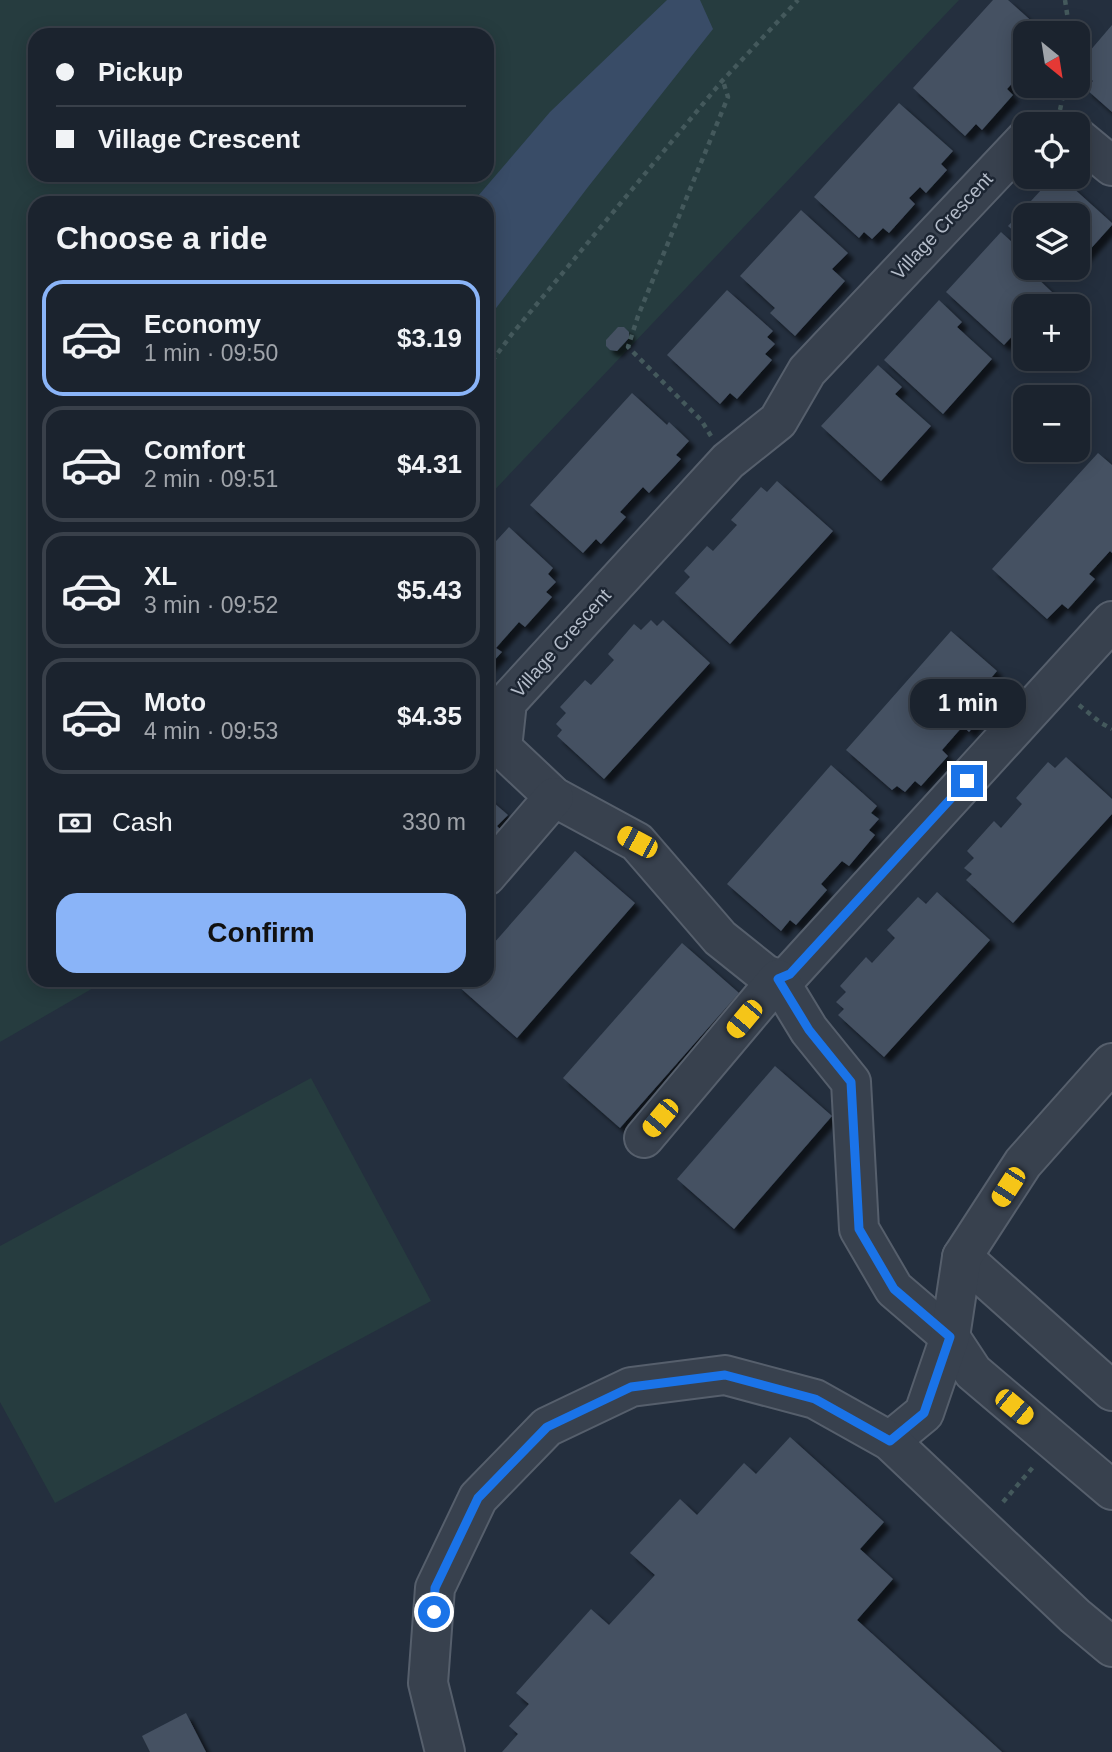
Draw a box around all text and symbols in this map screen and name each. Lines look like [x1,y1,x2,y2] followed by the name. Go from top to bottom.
[1013,21,1090,98] north arrow
[1013,21,1090,462] map controls
[98,57,183,87] text: Pickup
[1013,112,1090,189] button: locate
[98,124,300,154] text: Village Crescent
[887,168,997,284] street label: Village Crescent
[1013,203,1090,280] button: layers
[56,220,268,256] text: Choose a ride
[1013,294,1090,371] button: +
[60,307,123,370] icon: car
[144,309,261,339] text: Economy
[397,323,462,353] text: $3.19
[144,340,278,366] text: 1 min · 09:50
[1013,385,1090,462] button: −
[60,433,123,496] icon: car
[144,435,245,465] text: Comfort
[397,449,462,479] text: $4.31
[144,466,278,492] text: 2 min · 09:51
[60,559,123,622] icon: car
[144,561,177,591] text: XL
[397,575,462,605] text: $5.43
[507,584,615,701] street label: Village Crescent
[144,592,278,618] text: 3 min · 09:52
[909,680,1025,728] callout: 1 min
[60,685,123,748] icon: car
[144,687,206,717] text: Moto
[938,690,998,716] text: 1 min
[397,701,462,731] text: $4.35
[144,718,278,744] text: 4 min · 09:53
[951,765,983,797] route end
[56,804,94,842] icon: cash
[112,807,173,837] text: Cash
[402,809,466,835] text: 330 m
[614,823,661,861] car
[56,893,466,973] button: Confirm
[723,996,766,1042] car
[639,1095,682,1141] car
[988,1164,1029,1210] car
[992,1385,1037,1429] car
[418,1596,450,1628] route start

